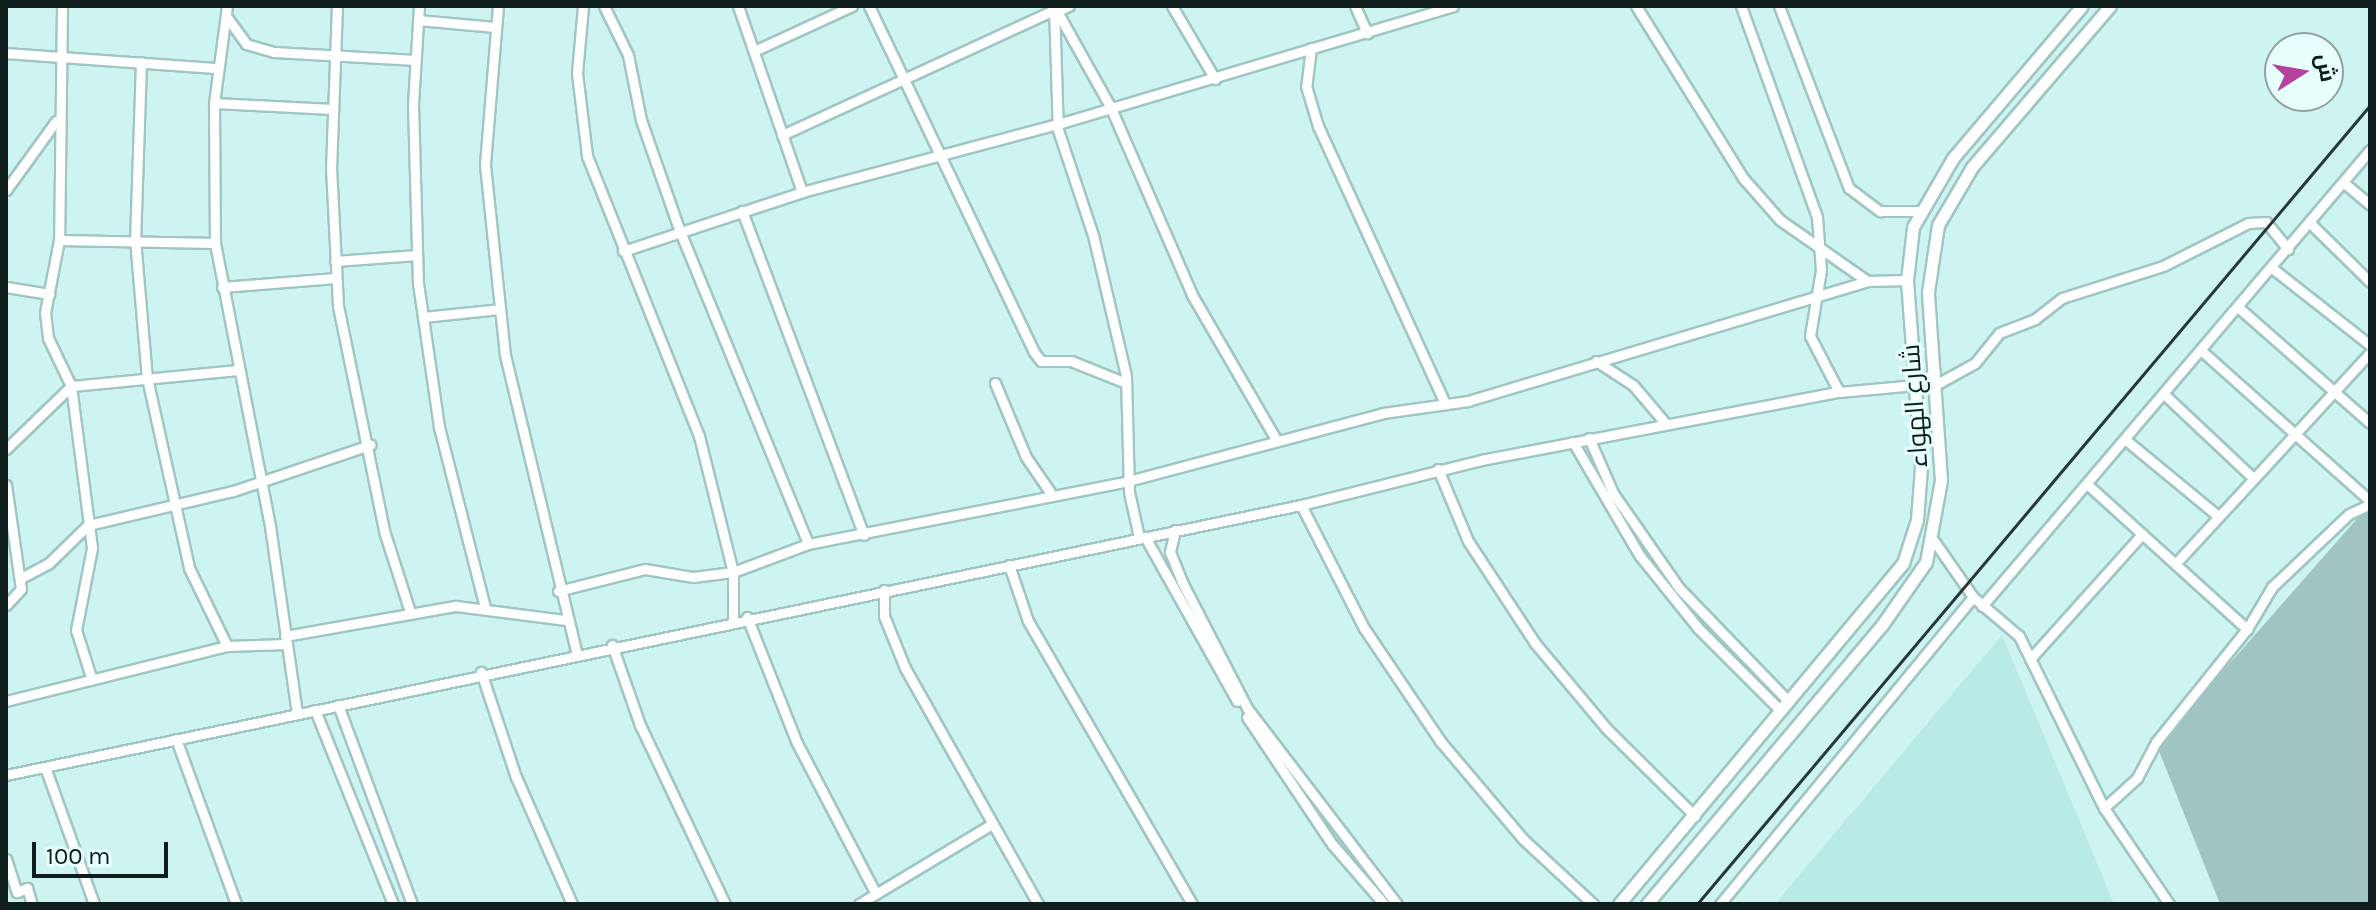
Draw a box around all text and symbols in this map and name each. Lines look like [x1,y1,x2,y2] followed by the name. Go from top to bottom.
[2264,32,2344,112] north arrow
[2310,51,2341,84] text: ش
[1895,343,1935,469] street label: شارع الهواء
[36,826,172,876] scale bar
[46,842,111,870] text: 100 m

